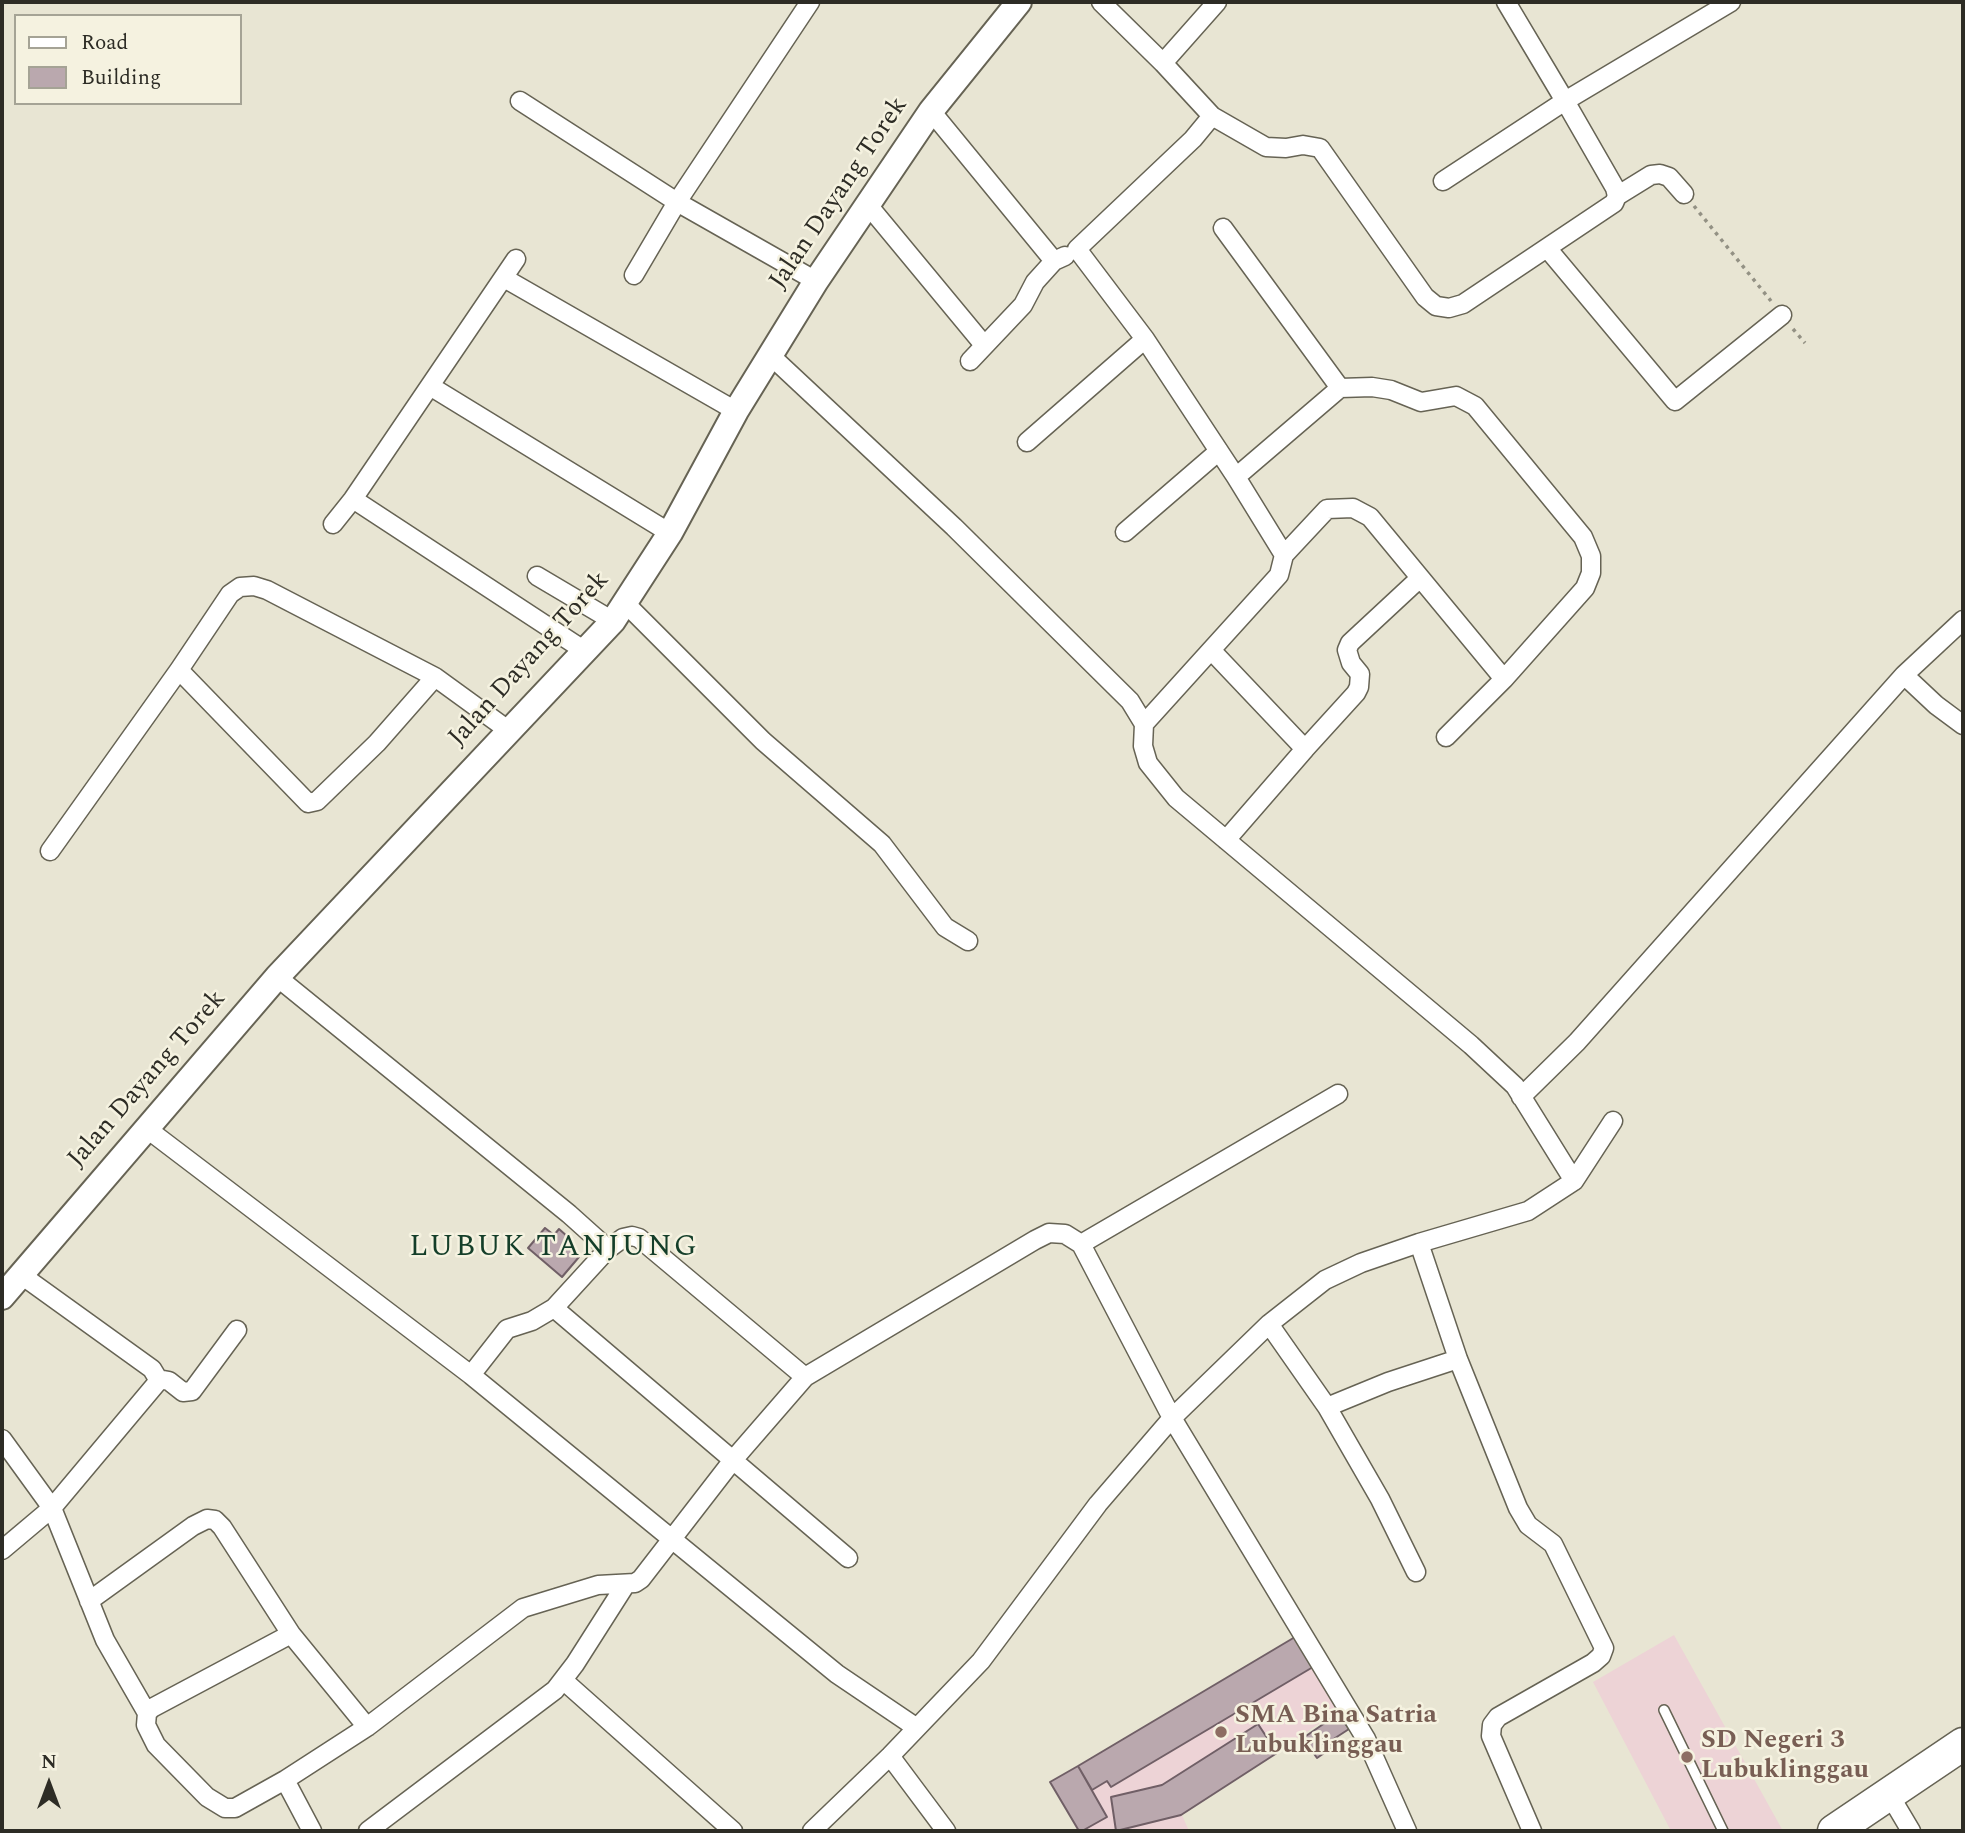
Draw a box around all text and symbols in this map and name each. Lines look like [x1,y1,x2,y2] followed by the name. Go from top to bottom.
[14,14,242,105] legend
[81,27,128,59] text: Road
[81,62,161,94] text: Building
[764,92,916,296] street label: Jalan Dayang Torek
[443,566,617,754] street label: Jalan Dayang Torek
[62,985,234,1175] street label: Jalan Dayang Torek
[411,1231,697,1267] district label: LUBUK TANJUNG
[1235,1701,1437,1762] place label: SMA Bina Satria Lubuklinggau
[1213,1724,1229,1740] marker: SMA Bina Satria Lubuklinggau
[1701,1726,1869,1788] place label: SD Negeri 3 Lubuklinggau
[41,1748,57,1777] text: N
[14,1749,84,1819] north arrow
[1679,1749,1695,1765] marker: SD Negeri 3 Lubuklinggau

